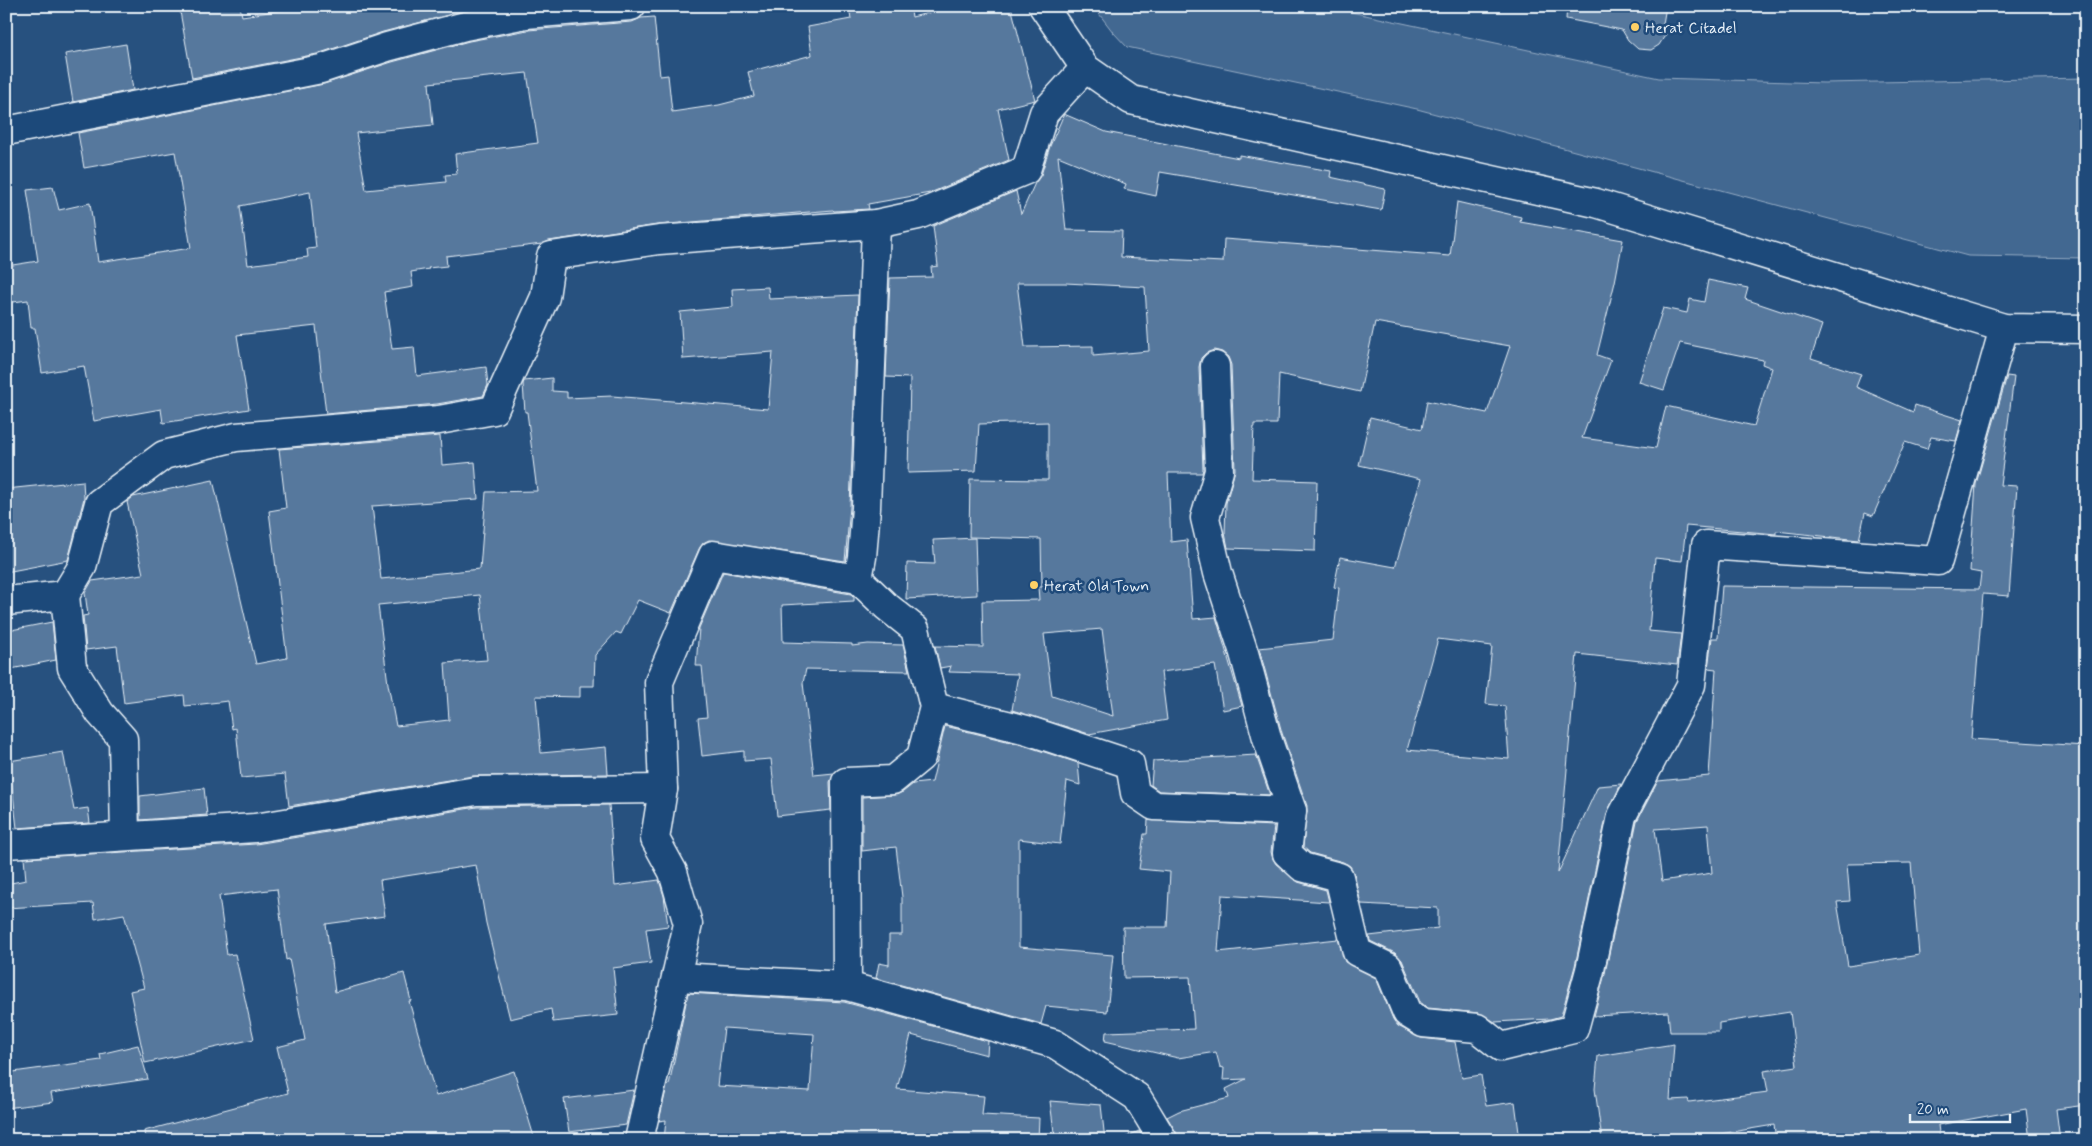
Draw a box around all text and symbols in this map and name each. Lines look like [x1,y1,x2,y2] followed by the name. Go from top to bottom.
[1645,18,1737,39] place label: Herat Citadel
[1629,21,1641,33] marker: Herat Citadel
[1044,576,1149,597] place label: Herat Old Town
[1028,579,1040,591] marker: Herat Old Town
[1910,1091,2010,1123] scale bar
[1917,1100,1949,1120] text: 20 m

